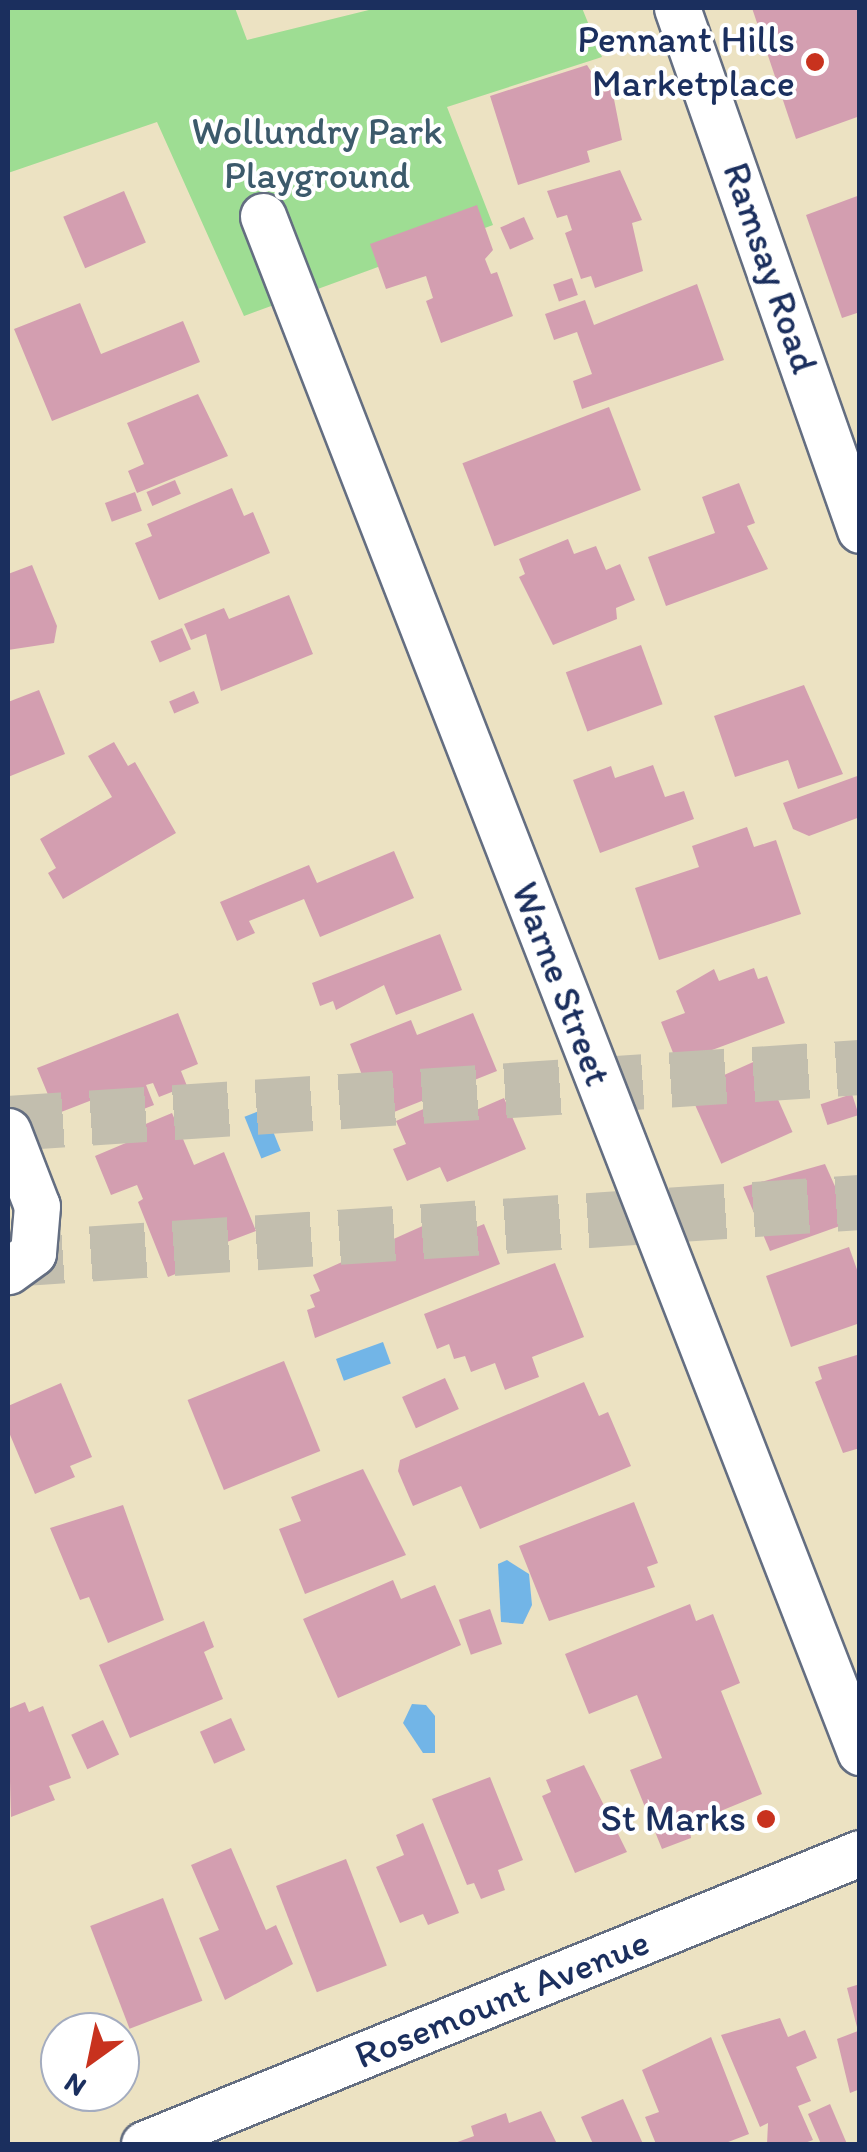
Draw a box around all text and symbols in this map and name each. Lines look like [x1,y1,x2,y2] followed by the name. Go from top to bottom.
[577,17,795,106] place label: Pennant Hills Marketplace
[804,51,826,73] marker: Pennant Hills Marketplace
[191,109,443,198] park label: Wollundry Park Playground
[713,157,827,379] street label: Ramsay Road
[501,876,621,1092] street label: Warne Street
[601,1796,746,1842] place label: St Marks
[755,1808,777,1830] marker: St Marks
[349,1920,655,2078] street label: Rosemount Avenue
[40,2012,140,2112] north arrow
[58,2066,92,2105] text: N

